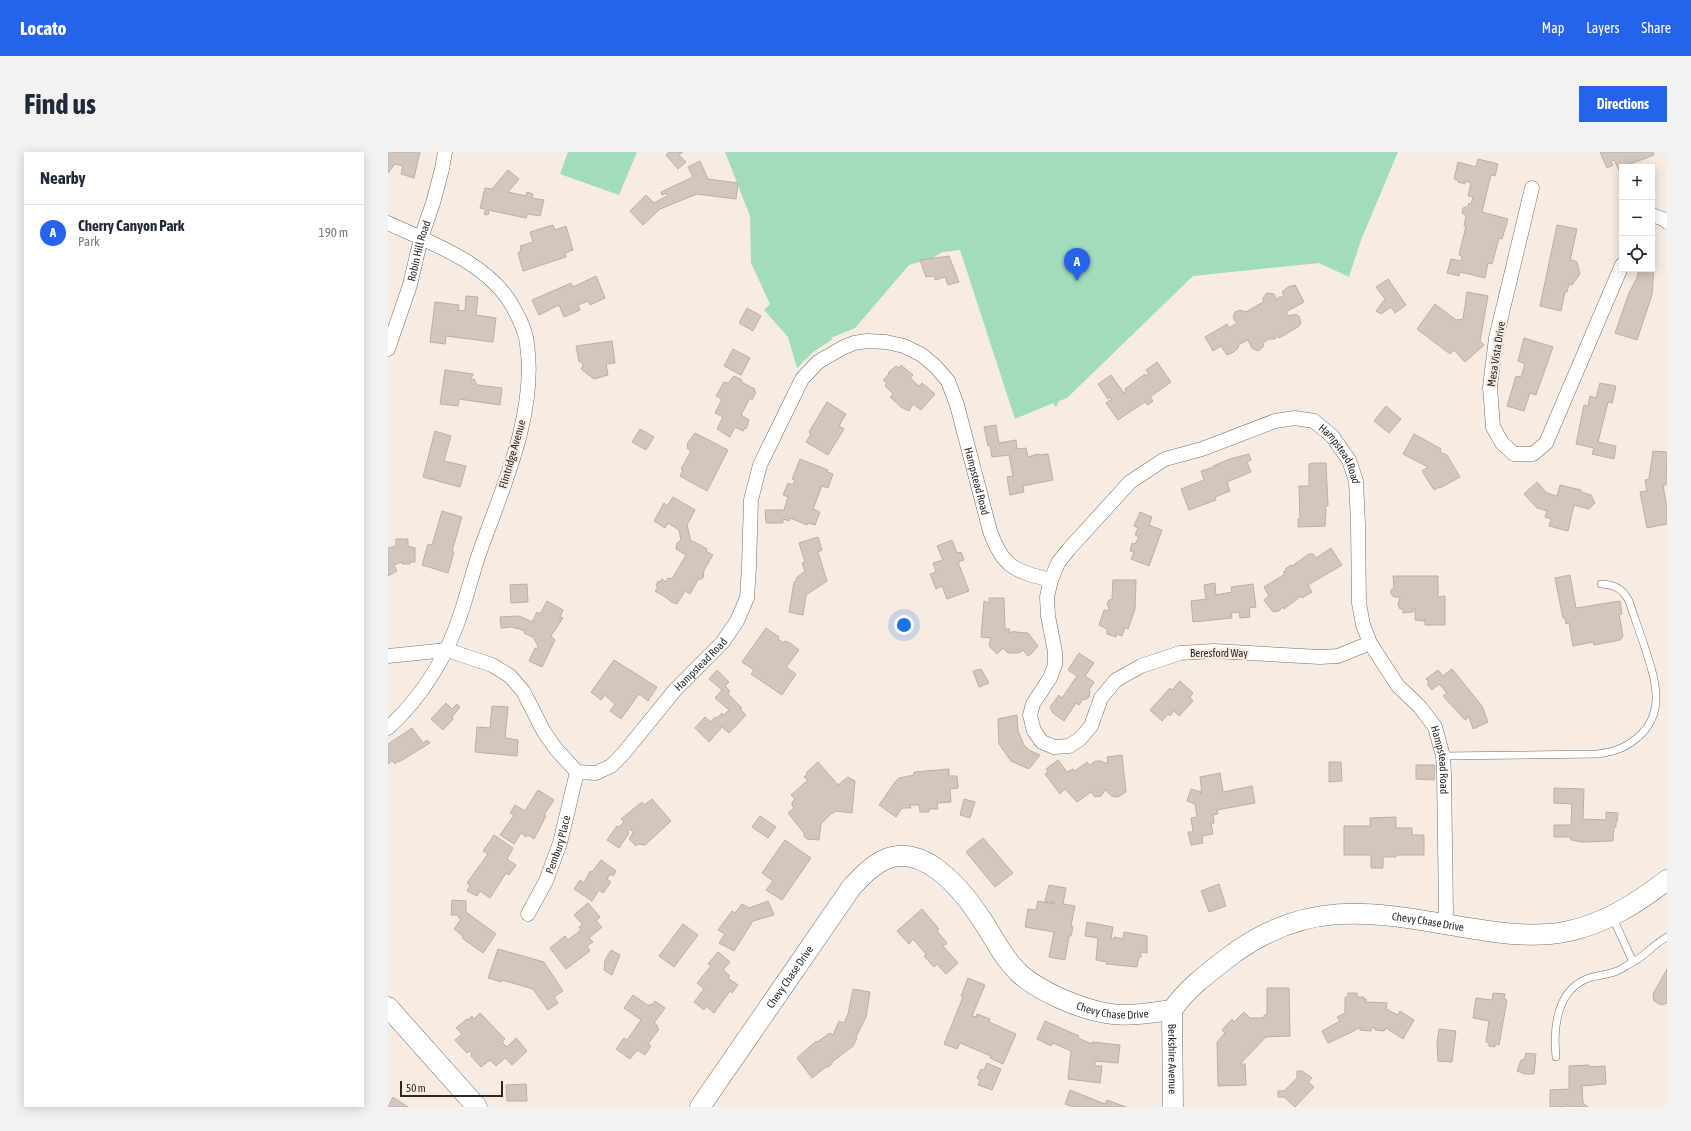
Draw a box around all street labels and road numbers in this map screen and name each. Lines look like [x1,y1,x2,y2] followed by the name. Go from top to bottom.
[405,219,433,282] street label: Robin Hill Road
[1485,321,1507,387] street label: Mesa Vista Drive
[496,418,528,490] street label: Flintridge Avenue
[1316,422,1362,484] street label: Hampstead Road
[962,446,992,516] street label: Hampstead Road
[672,636,730,693] street label: Hampstead Road
[1190,647,1248,659] street label: Beresford Way
[1429,724,1450,794] street label: Hampstead Road
[543,814,572,875] street label: Pembury Place
[1391,910,1465,933] street label: Chevy Chase Drive
[764,943,815,1010] street label: Chevy Chase Drive
[1075,999,1149,1021] street label: Chevy Chase Drive
[1166,1024,1179,1094] street label: Berkshire Avenue

